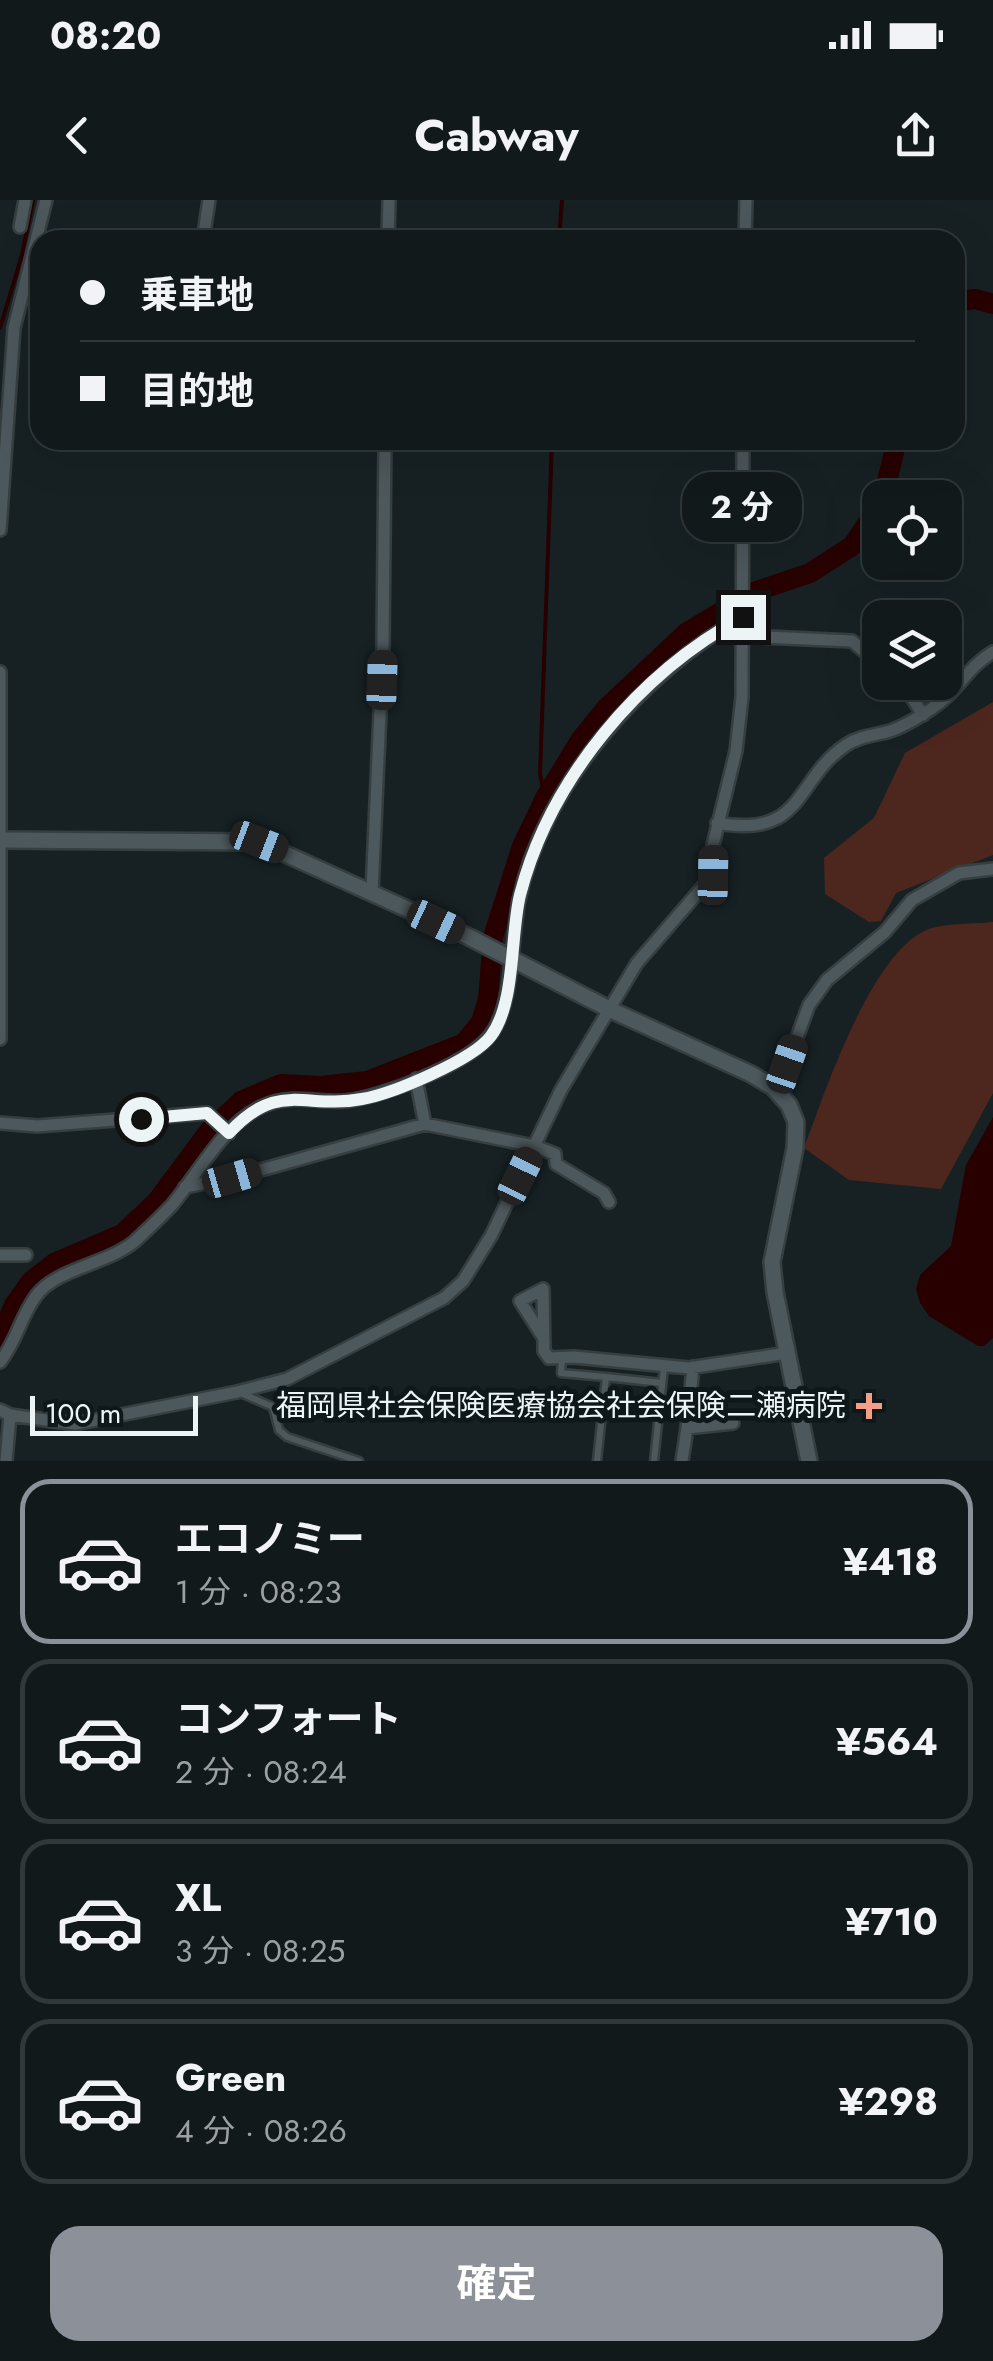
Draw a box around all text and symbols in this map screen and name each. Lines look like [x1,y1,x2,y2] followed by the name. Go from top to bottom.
[50,8,161,63] text: 08:20
[414,103,579,168] text: Cabway
[50,108,105,163] icon: back
[888,108,943,163] icon: share
[140,267,254,322] text: 乗車地
[140,363,254,418] text: 目的地
[683,472,803,542] callout: 2 分
[862,480,962,700] map controls
[862,480,962,580] button: locate
[711,484,773,530] text: 2 分
[721,595,766,640] route end
[862,600,962,700] button: layers
[366,649,398,711] car
[226,817,292,867] car
[697,845,729,905] car
[402,896,470,948] car
[763,1031,811,1097] car
[119,1097,164,1142] route start
[493,1142,547,1210] car
[199,1155,265,1201] car
[276,1384,846,1427] place label: 福岡県社会保険医療協会社会保険二瀬病院
[30,1391,198,1436] scale bar
[45,1393,121,1434] text: 100 m
[856,1393,882,1419] marker: 福岡県社会保険医療協会社会保険二瀬病院
[175,1511,365,1566] text: エコノミー
[55,1517,145,1607] icon: car
[843,1534,938,1589] text: ¥418
[175,1569,342,1615] text: 1 分 · 08:23
[175,1691,402,1746] text: コンフォート
[55,1697,145,1787] icon: car
[836,1714,938,1769] text: ¥564
[175,1749,347,1795] text: 2 分 · 08:24
[175,1870,221,1925] text: XL
[55,1877,145,1967] icon: car
[845,1894,938,1949] text: ¥710
[175,1928,345,1974] text: 3 分 · 08:25
[175,2050,286,2105] text: Green
[55,2057,145,2147] icon: car
[838,2074,938,2129] text: ¥298
[175,2108,347,2154] text: 4 分 · 08:26
[50,2226,943,2341] button: 確定

